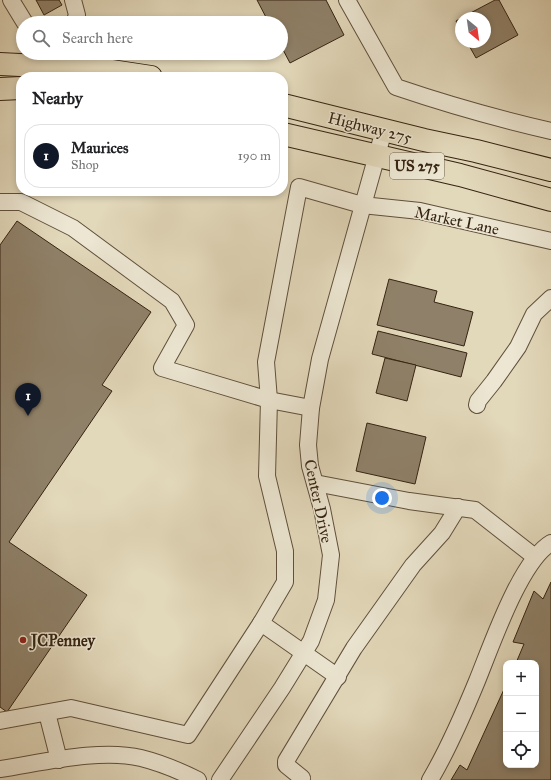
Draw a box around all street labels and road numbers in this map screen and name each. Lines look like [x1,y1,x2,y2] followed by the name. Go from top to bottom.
[326,108,414,148] street label: Highway 275
[390,153,444,179] road number: US 275
[413,202,501,239] street label: Market Lane
[300,458,337,545] street label: Center Drive

